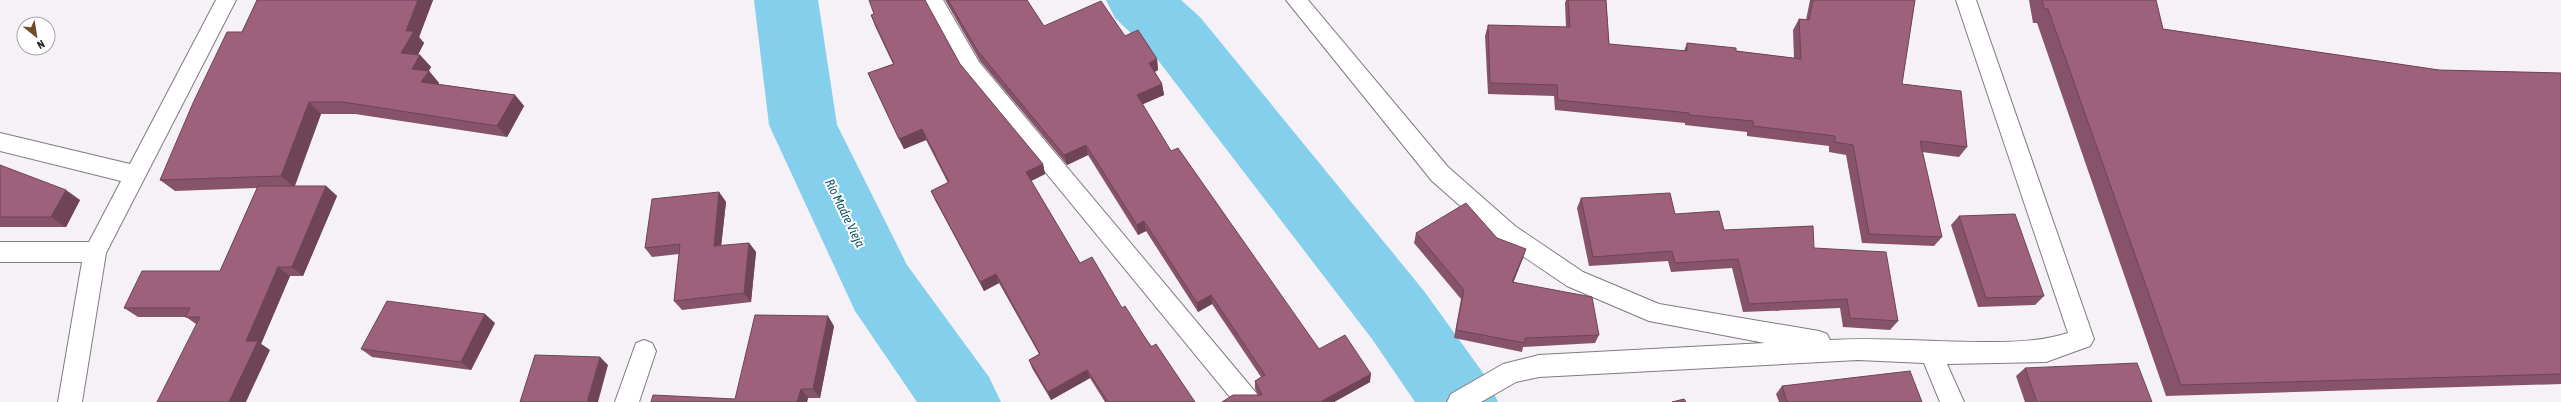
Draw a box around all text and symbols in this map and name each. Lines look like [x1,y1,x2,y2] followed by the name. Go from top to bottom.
[16,16,56,56] north arrow
[35,38,47,51] text: N
[822,177,868,249] water label: Río Madre Vieja

